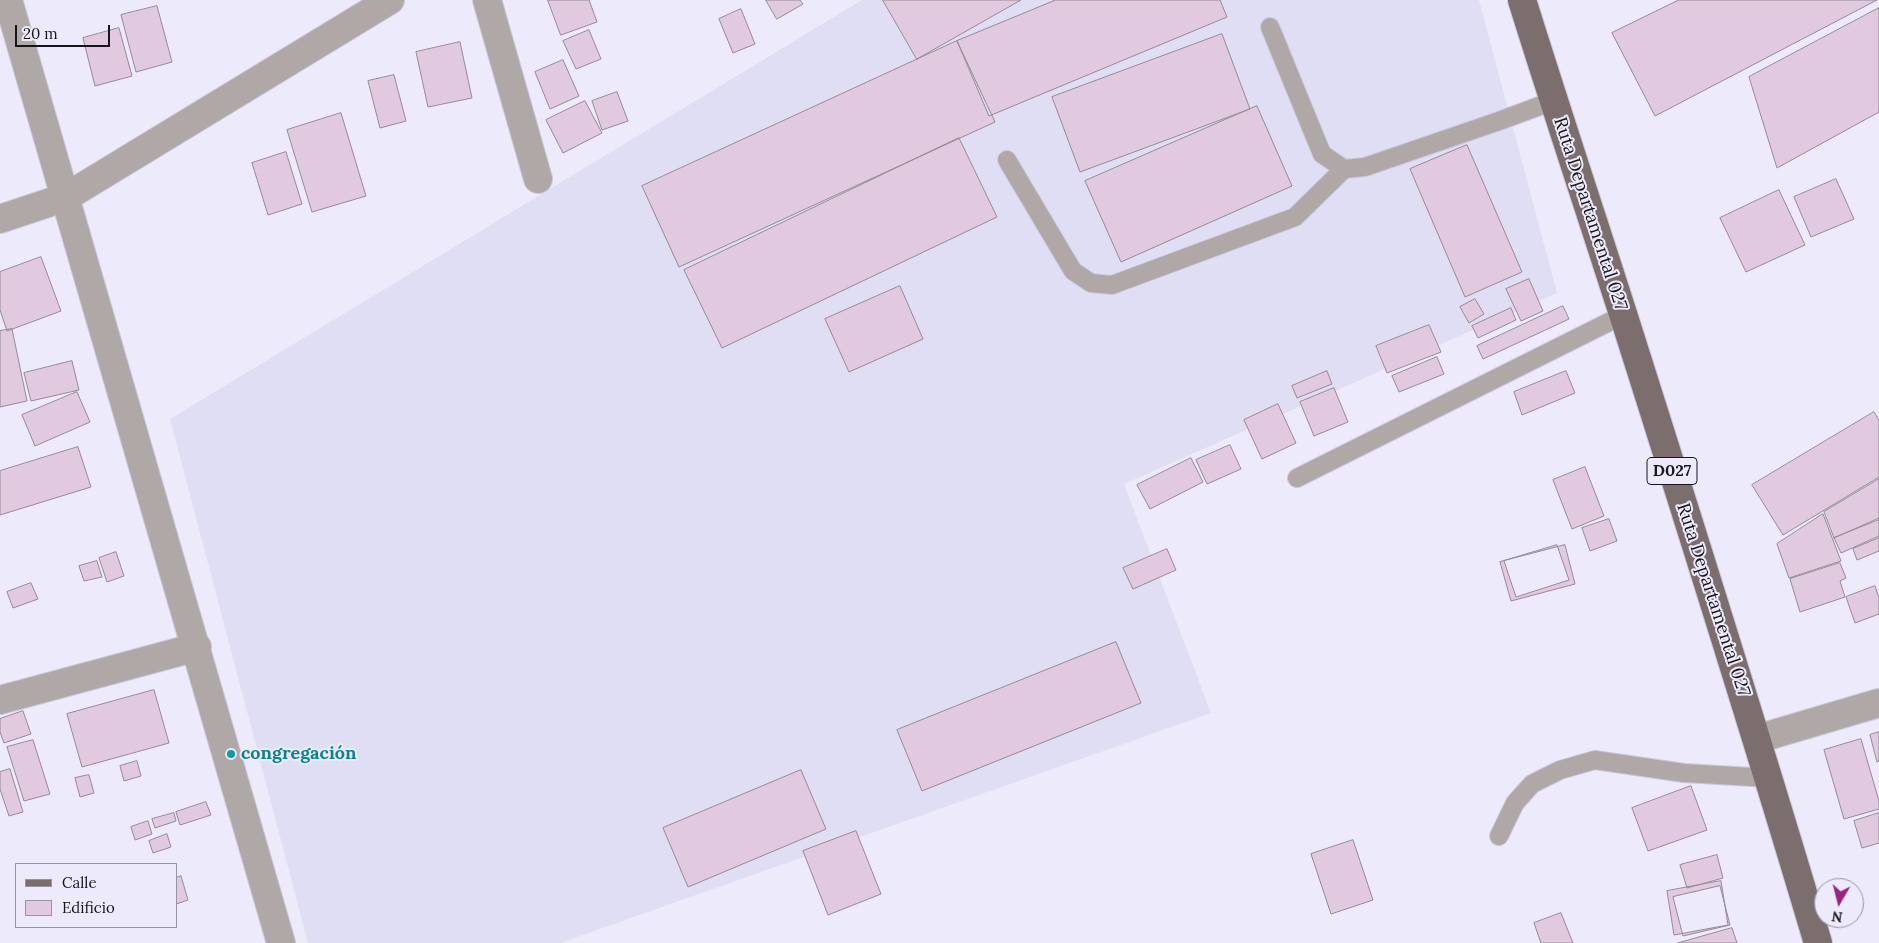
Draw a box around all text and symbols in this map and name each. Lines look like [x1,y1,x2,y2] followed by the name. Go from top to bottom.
[18,15,112,47] scale bar
[23,24,58,43] text: 20 m
[1549,115,1631,313] street label: Ruta Departamental 027
[1647,458,1697,484] road number: D027
[1672,501,1754,699] street label: Ruta Departamental 027
[241,743,356,765] place label: congregación
[225,748,237,760] marker: congregación
[15,863,178,928] legend
[62,873,97,892] text: Calle
[1814,878,1864,928] north arrow
[62,898,115,917] text: Edificio
[1830,907,1844,927] text: N

